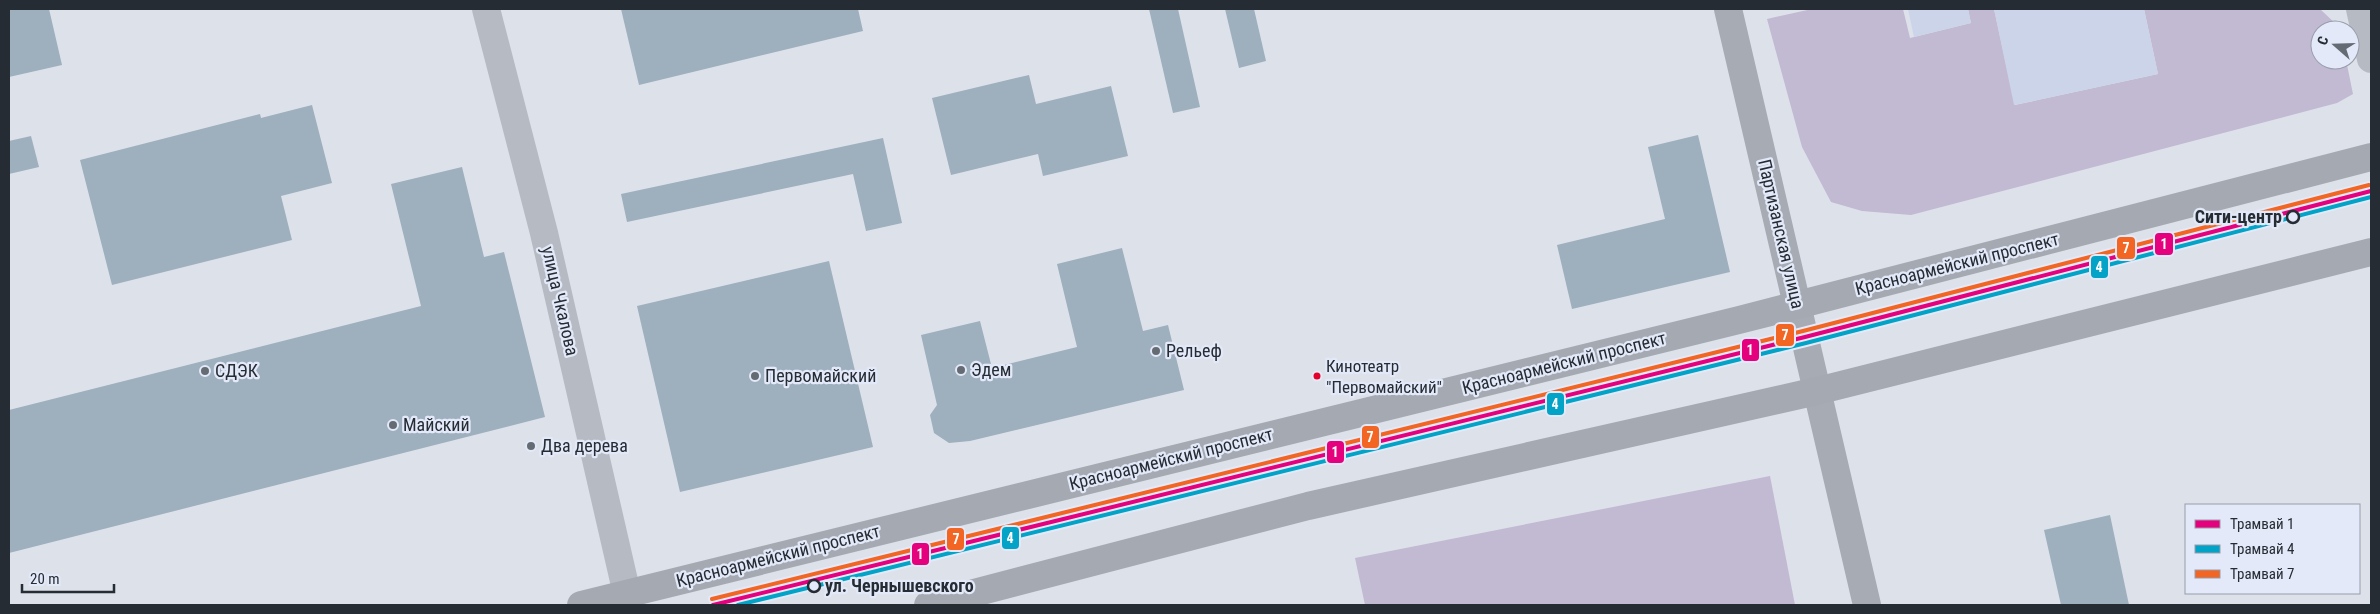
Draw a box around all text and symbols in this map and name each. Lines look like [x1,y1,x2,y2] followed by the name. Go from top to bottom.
[2310,20,2360,70] north arrow
[2314,34,2332,47] text: С
[1754,157,1809,311] street label: Партизанская улица
[2195,206,2282,227] place label: Сити-центр
[2286,210,2300,224] marker: Сити-центр
[1853,228,2061,299] street label: Красноармейский проспект
[2154,232,2174,256] line badge: 1
[2116,236,2136,260] line badge: 7
[2160,236,2168,252] text: 1
[2122,240,2130,256] text: 7
[538,244,583,358] street label: улица Чкалова
[2090,255,2109,279] line badge: 4
[2095,259,2103,275] text: 4
[1775,323,1795,347] line badge: 7
[1460,327,1668,398] street label: Красноармейский проспект
[1781,327,1789,343] text: 7
[1741,338,1760,362] line badge: 1
[1166,340,1222,361] place label: Рельеф
[1746,342,1754,358] text: 1
[1150,345,1162,357] marker: Рельеф
[1326,356,1442,397] place label: Кинотеатр "Первомайский"
[971,359,1011,380] place label: Эдем
[215,360,258,381] place label: СДЭК
[955,364,967,376] marker: Эдем
[199,365,211,377] marker: СДЭК
[765,365,876,386] place label: Первомайский
[749,370,761,382] marker: Первомайский
[1312,371,1322,381] marker: Кинотеатр "Первомайский"
[1546,392,1565,416] line badge: 4
[1551,396,1559,412] text: 4
[403,414,470,435] place label: Майский
[387,419,399,431] marker: Майский
[1067,423,1275,494] street label: Красноармейский проспект
[1361,425,1380,449] line badge: 7
[1366,429,1374,445] text: 7
[541,435,628,456] place label: Два дерева
[525,440,537,452] marker: Два дерева
[1326,440,1345,464] line badge: 1
[1331,444,1339,460] text: 1
[2185,504,2360,594] legend
[2230,515,2295,533] text: Трамвай 1
[674,520,882,591] street label: Красноармейский проспект
[1001,526,1020,550] line badge: 4
[946,527,965,551] line badge: 7
[1006,530,1014,546] text: 4
[952,531,960,547] text: 7
[2230,540,2295,558] text: Трамвай 4
[911,542,930,566] line badge: 1
[916,546,924,562] text: 1
[22,562,115,594] scale bar
[2230,565,2295,583] text: Трамвай 7
[30,570,60,588] text: 20 m
[825,575,974,596] place label: ул. Чернышевского
[807,579,821,593] marker: ул. Чернышевского

